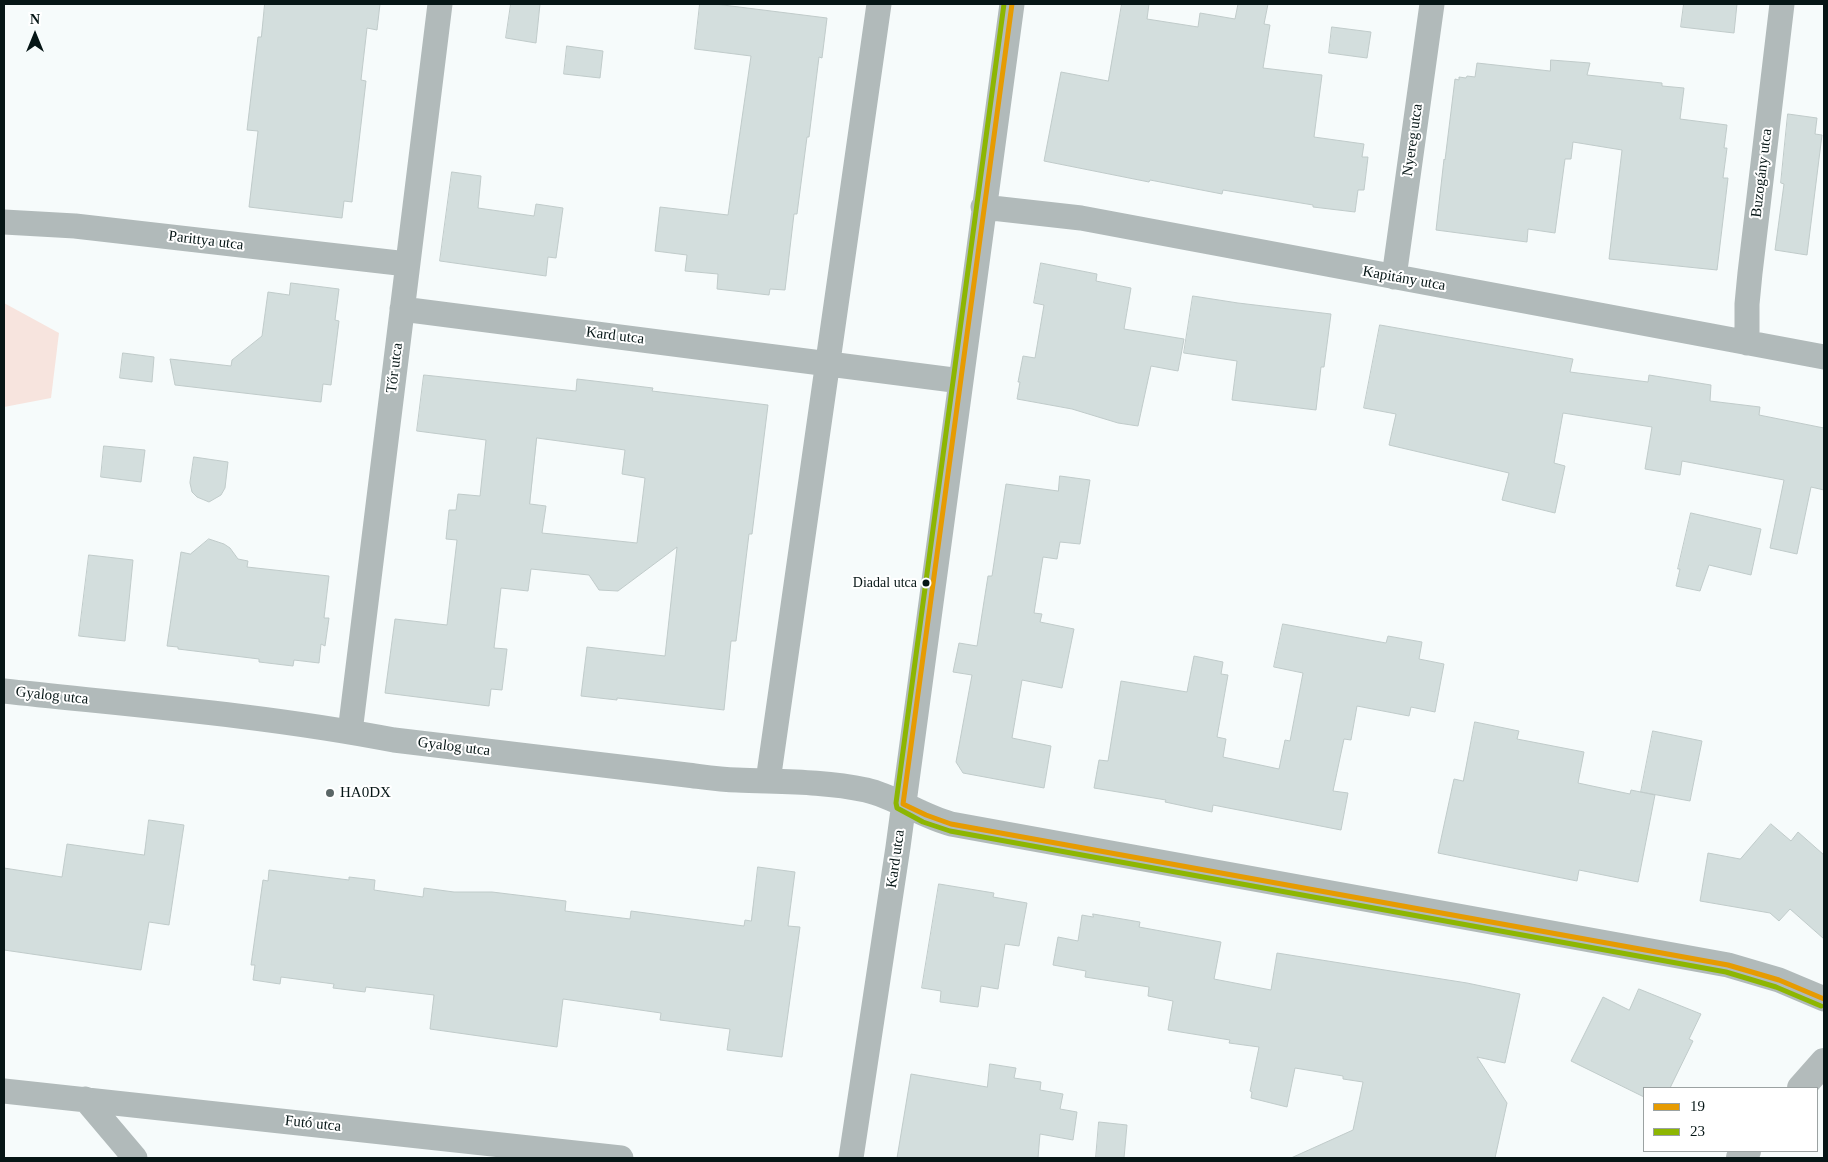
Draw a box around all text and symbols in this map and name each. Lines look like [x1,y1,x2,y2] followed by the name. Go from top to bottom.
[10,10,60,60] north arrow
[30,12,40,27] text: N
[1399,103,1427,177] street label: Nyereg utca
[1748,127,1776,219] street label: Buzogány utca
[167,227,245,255] street label: Parittya utca
[1361,263,1447,295] street label: Kapitány utca
[585,323,645,349] street label: Kard utca
[383,342,407,394] street label: Tőr utca
[853,575,917,591] place label: Diadal utca
[921,578,931,588] marker: Diadal utca
[15,683,89,709] street label: Gyalog utca
[417,734,491,760] street label: Gyalog utca
[340,784,391,802] place label: HA0DX
[324,787,336,799] marker: HA0DX
[883,829,909,889] street label: Kard utca
[1643,1087,1818,1152] legend
[1690,1098,1705,1114] text: 19
[284,1112,342,1136] street label: Futó utca
[1690,1123,1705,1139] text: 23

